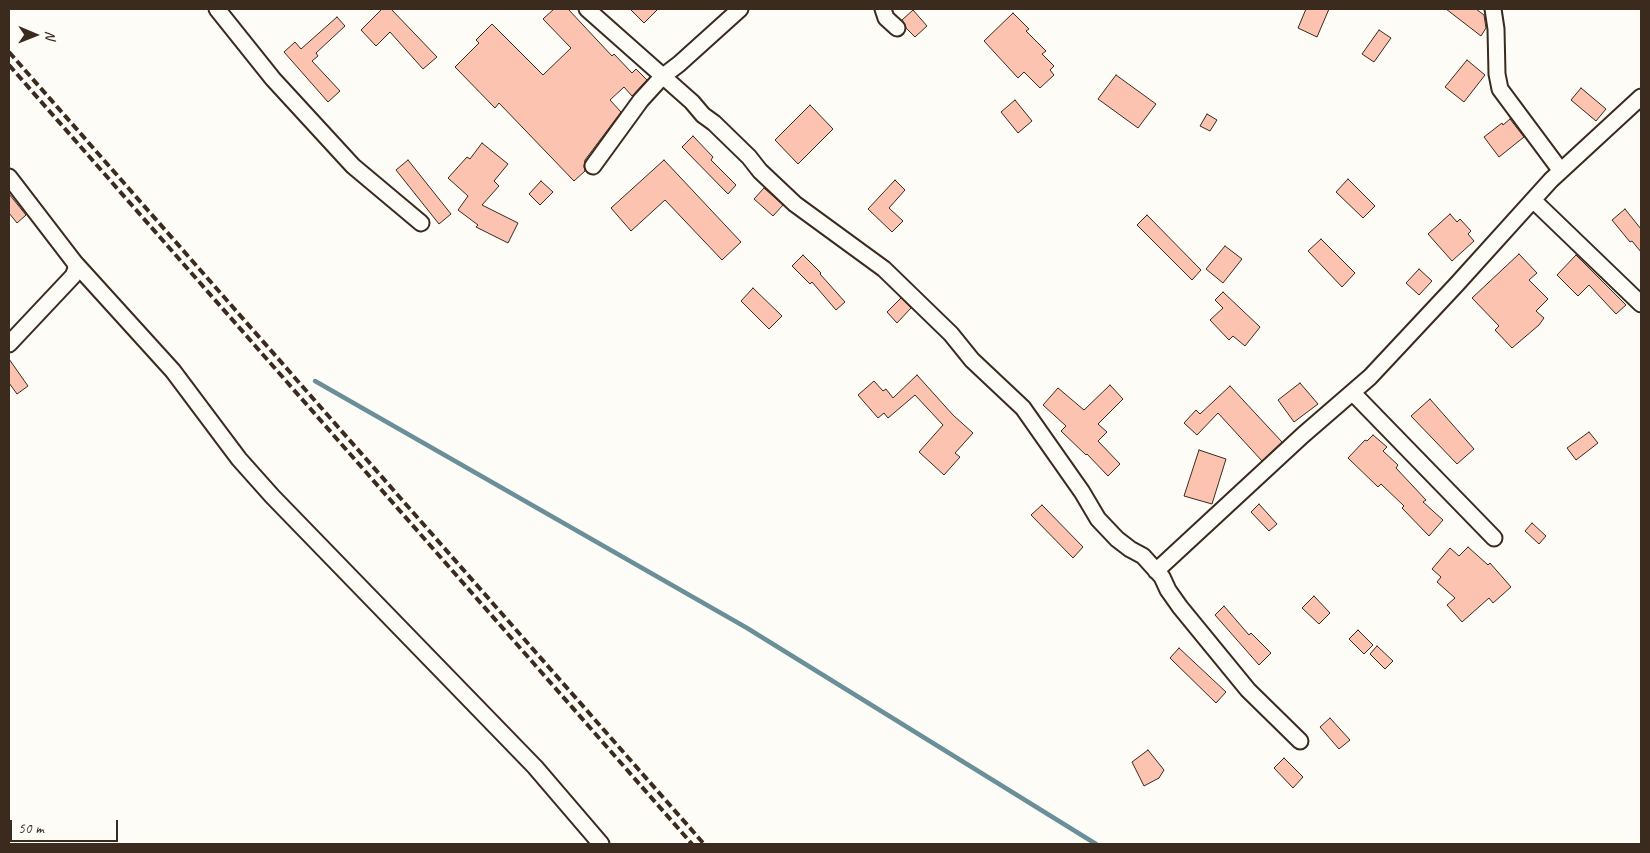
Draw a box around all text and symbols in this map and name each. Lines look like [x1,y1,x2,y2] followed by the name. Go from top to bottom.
[10,10,60,60] north arrow
[42,31,59,40] text: N
[12,810,120,842] scale bar
[18,819,44,838] text: 50 m

